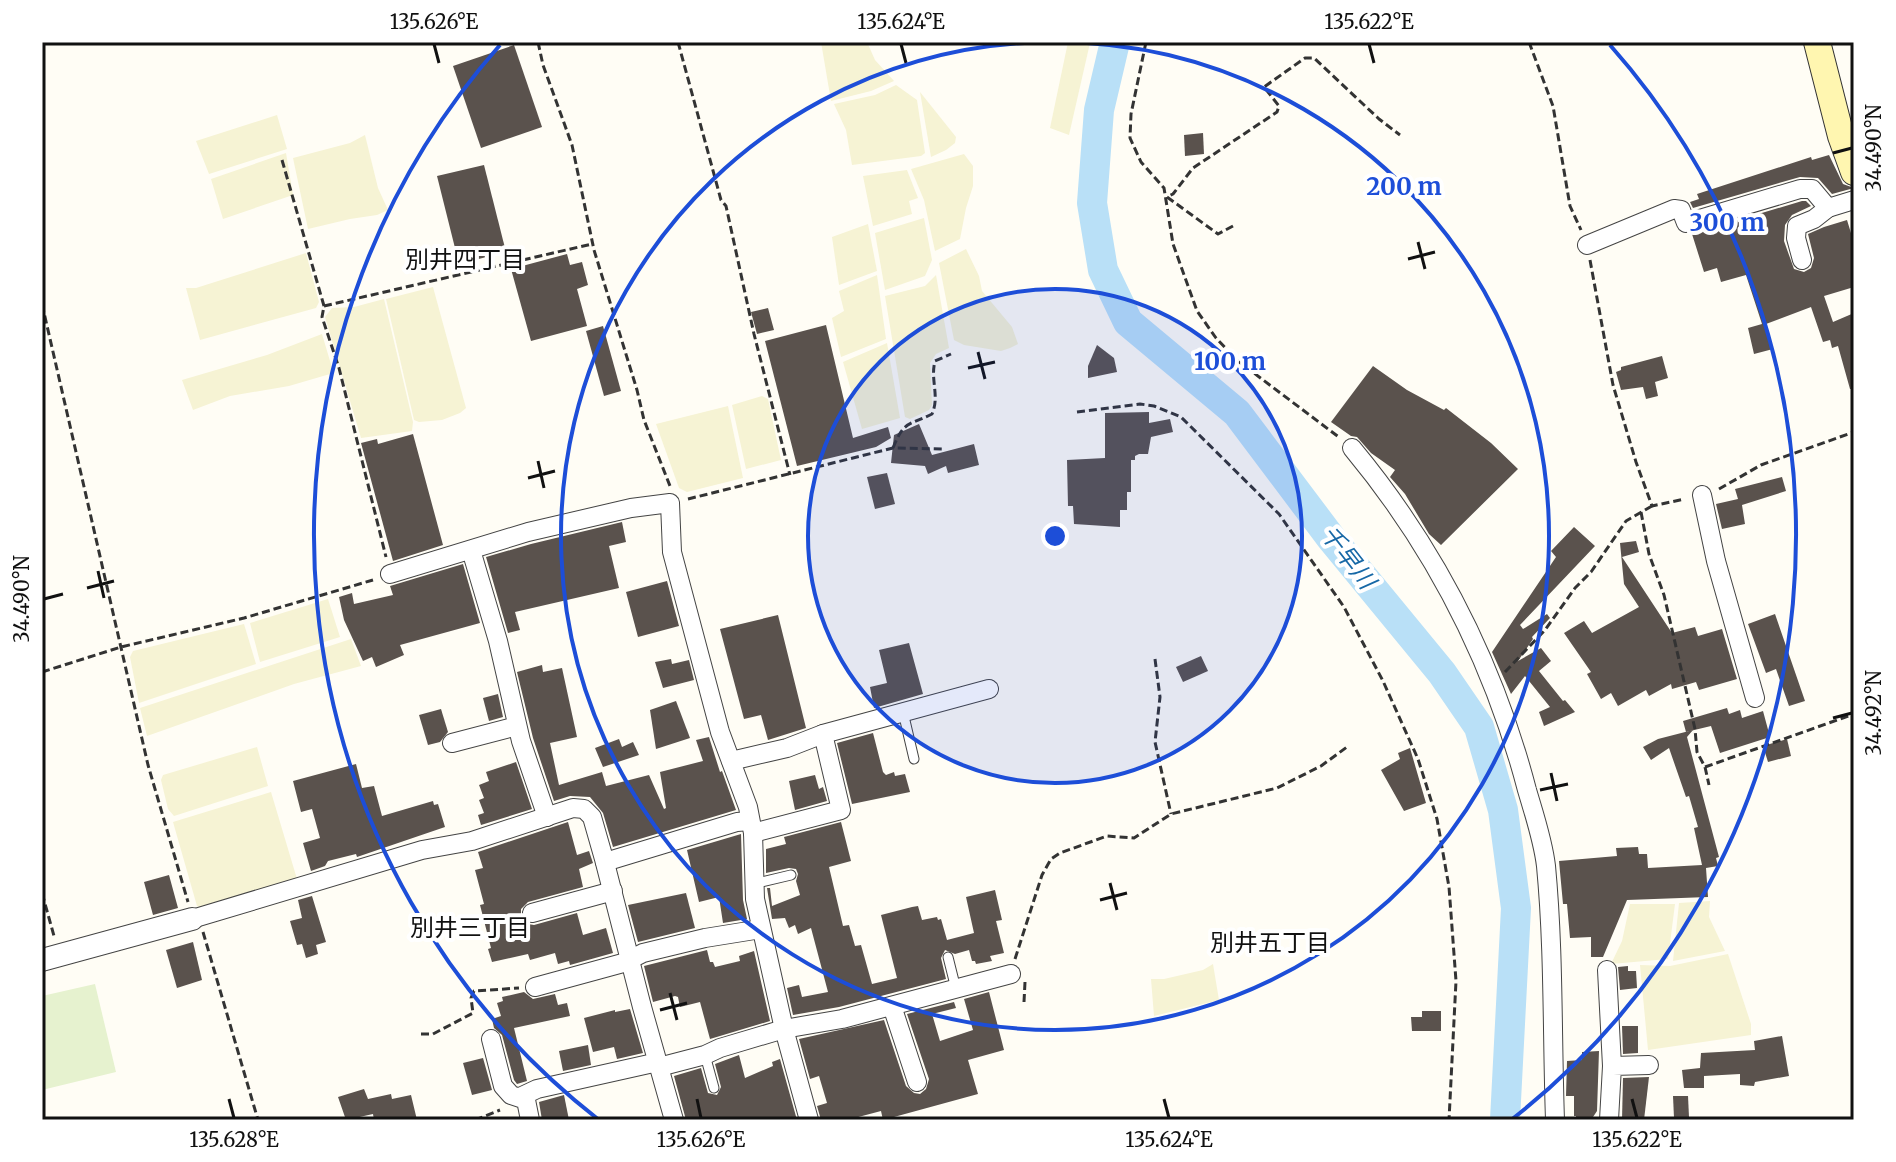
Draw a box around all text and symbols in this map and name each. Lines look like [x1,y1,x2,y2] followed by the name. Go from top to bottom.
[390,9,478,34] text: 135.626°E
[857,9,945,34] text: 135.624°E
[1324,9,1414,34] text: 135.622°E
[1861,104,1886,192] text: 34.490°N
[1366,171,1442,202] text: 200 m
[1689,207,1765,238] text: 300 m
[405,244,525,275] district label: 別井四丁目
[1194,346,1266,377] text: 100 m
[1314,519,1384,597] water label: 千早川
[1041,522,1069,550] centre of rings
[9,555,34,643] text: 34.490°N
[1861,670,1886,756] text: 34.492°N
[410,912,530,943] district label: 別井三丁目
[1210,927,1330,958] district label: 別井五丁目
[189,1127,279,1152] text: 135.628°E
[657,1127,745,1152] text: 135.626°E
[1125,1127,1213,1152] text: 135.624°E
[1592,1127,1682,1152] text: 135.622°E

